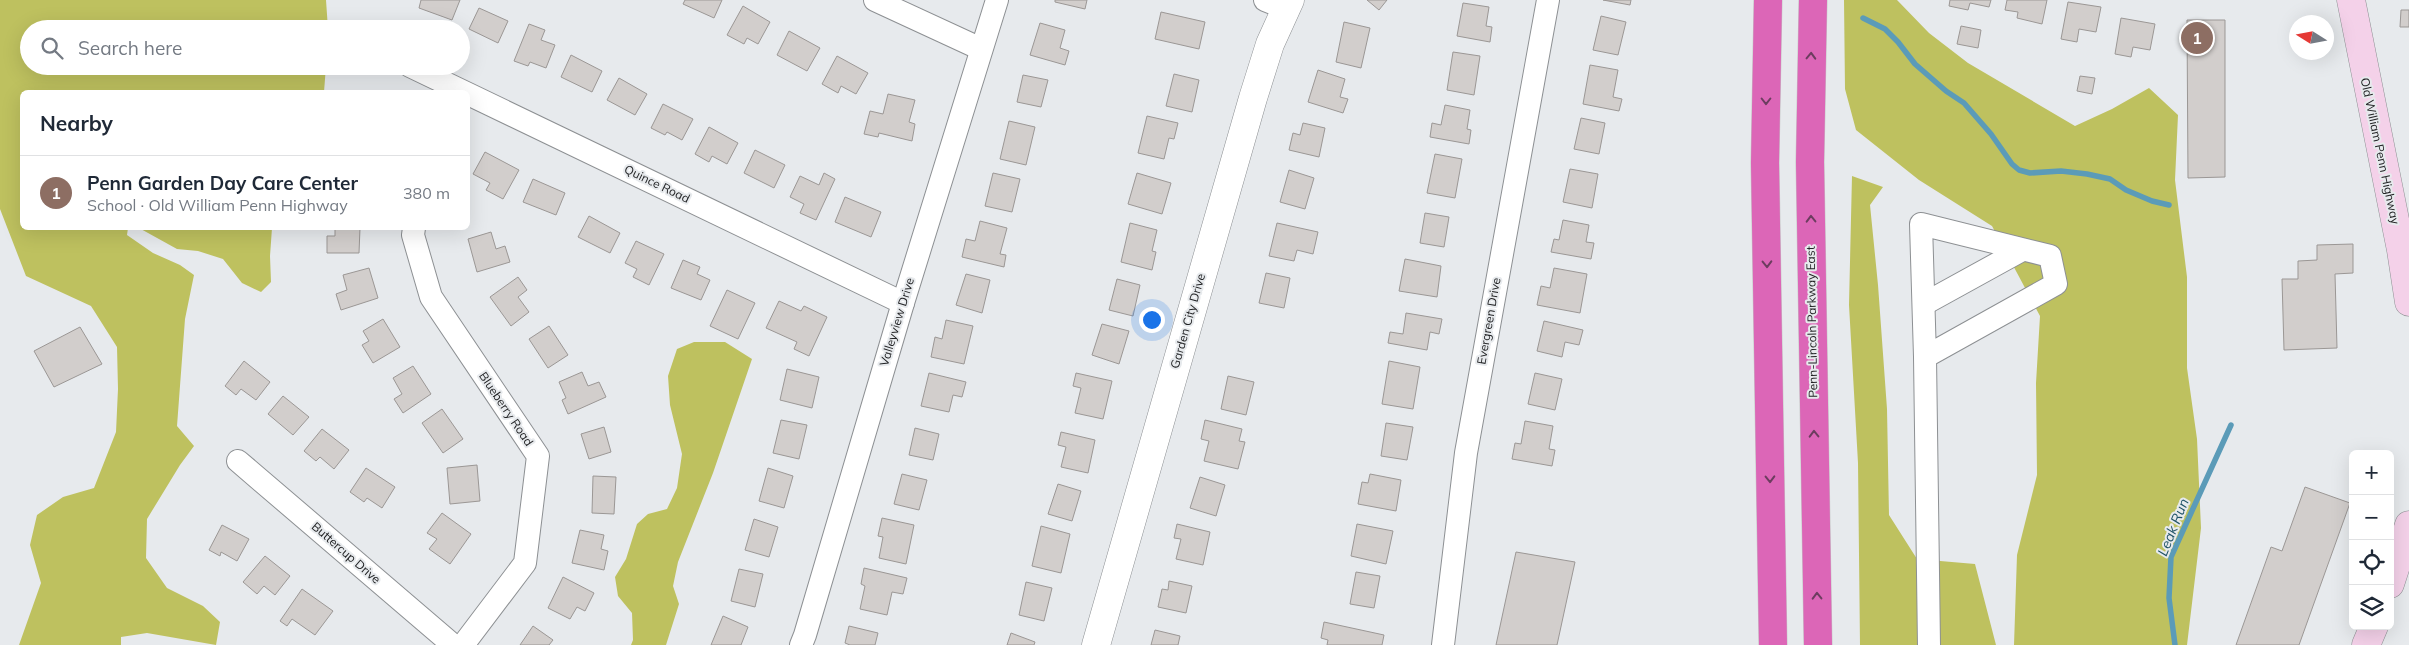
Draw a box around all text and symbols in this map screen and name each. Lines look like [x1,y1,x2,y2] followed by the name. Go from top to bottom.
[2289,15,2334,60] north arrow
[2181,19,2213,57] pin: 1
[20,20,470,75] search box
[38,34,66,62] icon: search
[78,36,182,60] text: Search here
[1806,52,1816,60] one-way arrow
[2358,76,2403,226] street label: Old William Penn Highway
[1761,98,1771,105] one-way arrow
[40,110,113,136] text: Nearby
[622,161,692,206] street label: Quince Road
[87,171,358,195] text: Penn Garden Day Care Center
[51,183,61,203] text: 1
[403,183,450,203] text: 380 m
[87,195,348,215] text: School · Old William Penn Highway
[1805,215,1816,223] one-way arrow
[1803,246,1820,398] street label: Penn-Lincoln Parkway East
[1762,260,1772,268] one-way arrow
[1167,272,1208,370] street label: Garden City Drive
[876,276,917,368] street label: Valleyview Drive
[1474,276,1504,365] street label: Evergreen Drive
[1139,307,1165,333] your location
[476,369,537,449] street label: Blueberry Road
[1809,430,1819,438] one-way arrow
[2349,450,2394,630] map controls
[2349,450,2394,495] button: +
[1765,475,1776,483] one-way arrow
[2349,495,2394,540] button: −
[2153,496,2193,558] water label: Leak Run
[309,519,384,587] street label: Buttercup Drive
[2349,540,2394,585] button: locate
[2349,585,2394,630] button: layers
[1812,592,1822,600] one-way arrow

